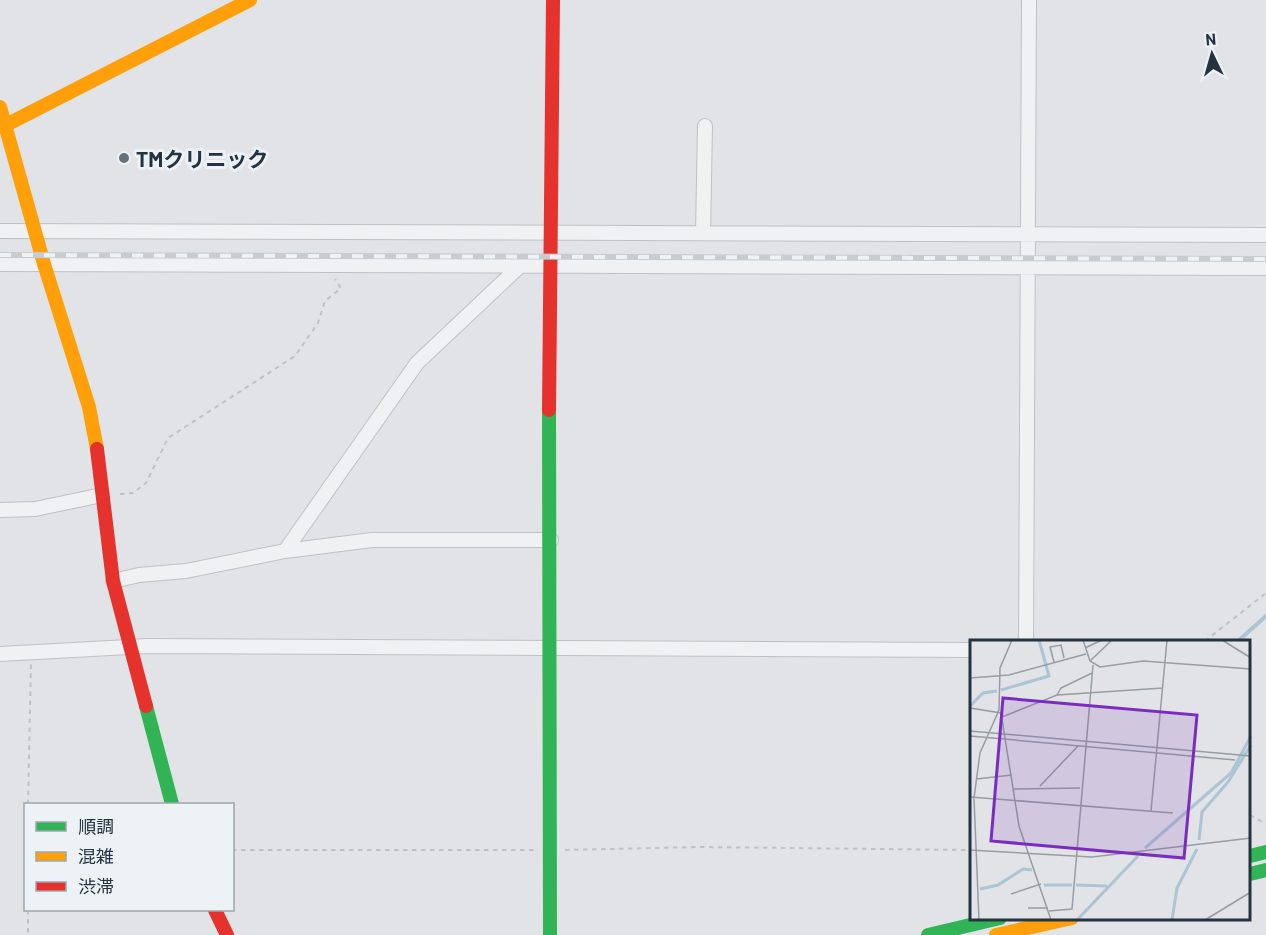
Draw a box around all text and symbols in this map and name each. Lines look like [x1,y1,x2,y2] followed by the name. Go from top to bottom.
[1182,24,1242,84] north arrow
[1205,29,1217,48] text: N
[136,146,268,171] place label: TMクリニック
[117,151,131,165] marker: TMクリニック
[970,640,1251,920] inset map
[24,803,234,911] legend
[78,815,114,837] text: 順調
[78,845,114,867] text: 混雑
[78,875,114,897] text: 渋滞

